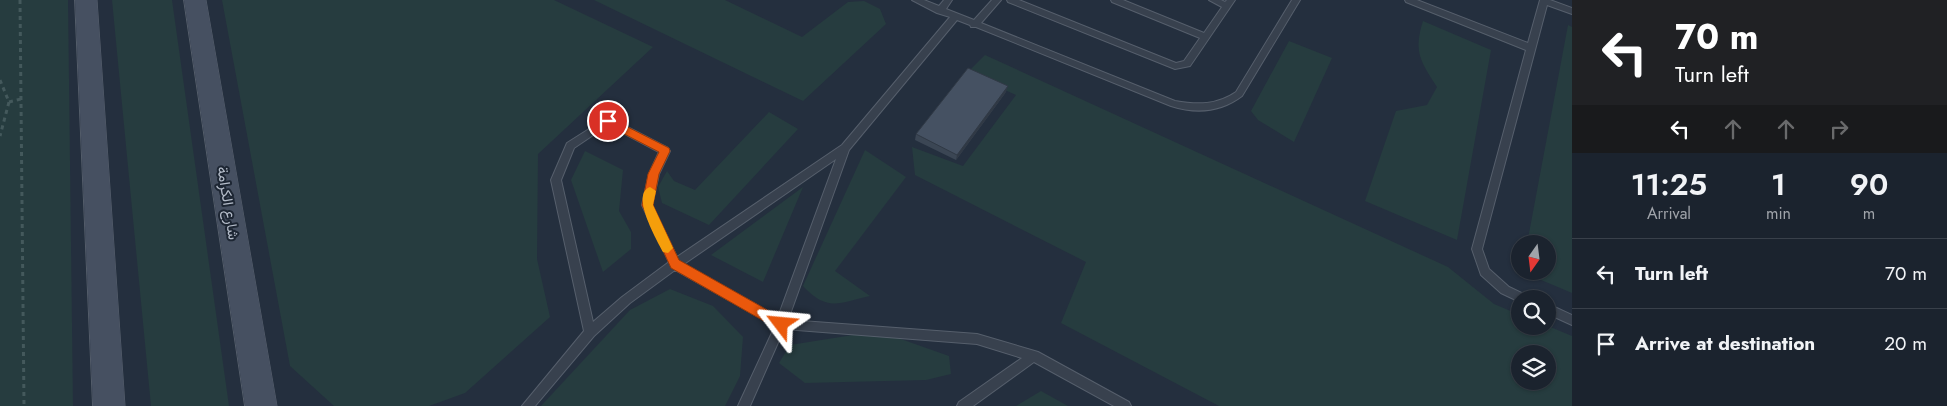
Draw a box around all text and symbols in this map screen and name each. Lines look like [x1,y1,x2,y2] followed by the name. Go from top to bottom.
[1675,12,1758,62] text: 70 m
[1592,20,1657,85] icon: left
[1675,58,1749,90] text: Turn left
[587,100,629,142] pin
[594,107,622,135] icon: arrive
[1666,115,1694,143] icon: left
[1719,115,1747,143] icon: ahead
[1772,115,1800,143] icon: ahead
[1825,115,1853,143] icon: right
[1631,163,1707,206] text: 11:25
[1771,163,1786,206] text: 1
[1850,163,1888,206] text: 90
[211,165,245,242] street label: شارع الكرامة
[1647,202,1691,225] text: Arrival
[1766,202,1791,225] text: min
[1863,202,1875,225] text: m
[1511,235,1556,280] north arrow
[1511,235,1556,390] map controls
[1592,260,1620,288] icon: left
[1635,260,1708,287] text: Turn left
[1885,260,1927,287] text: 70 m
[1511,290,1556,335] button: search
[754,297,806,349] position arrow
[1592,330,1620,358] icon: arrive
[1635,330,1815,357] text: Arrive at destination
[1884,330,1927,357] text: 20 m
[1511,345,1556,390] button: layers

